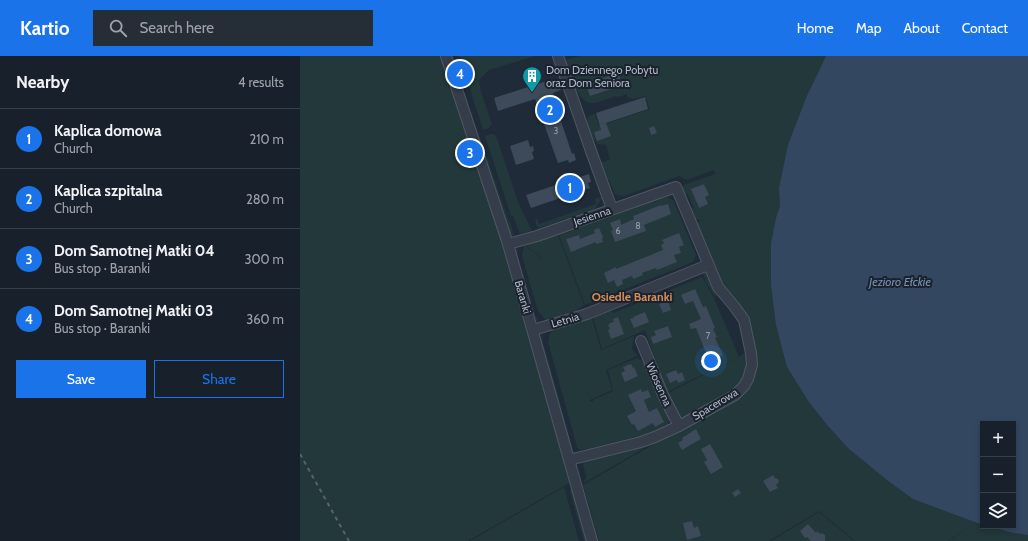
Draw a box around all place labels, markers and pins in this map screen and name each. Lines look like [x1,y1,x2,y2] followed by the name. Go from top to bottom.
[447,59,473,89] pin: 4
[546,63,659,90] place label: Dom Dziennego Pobytu oraz Dom Seniora
[521,65,543,93] building icon: Dom Dziennego Pobytu oraz Dom Seniora
[537,95,563,125] pin: 2
[457,138,483,168] pin: 3
[557,173,583,203] pin: 1

